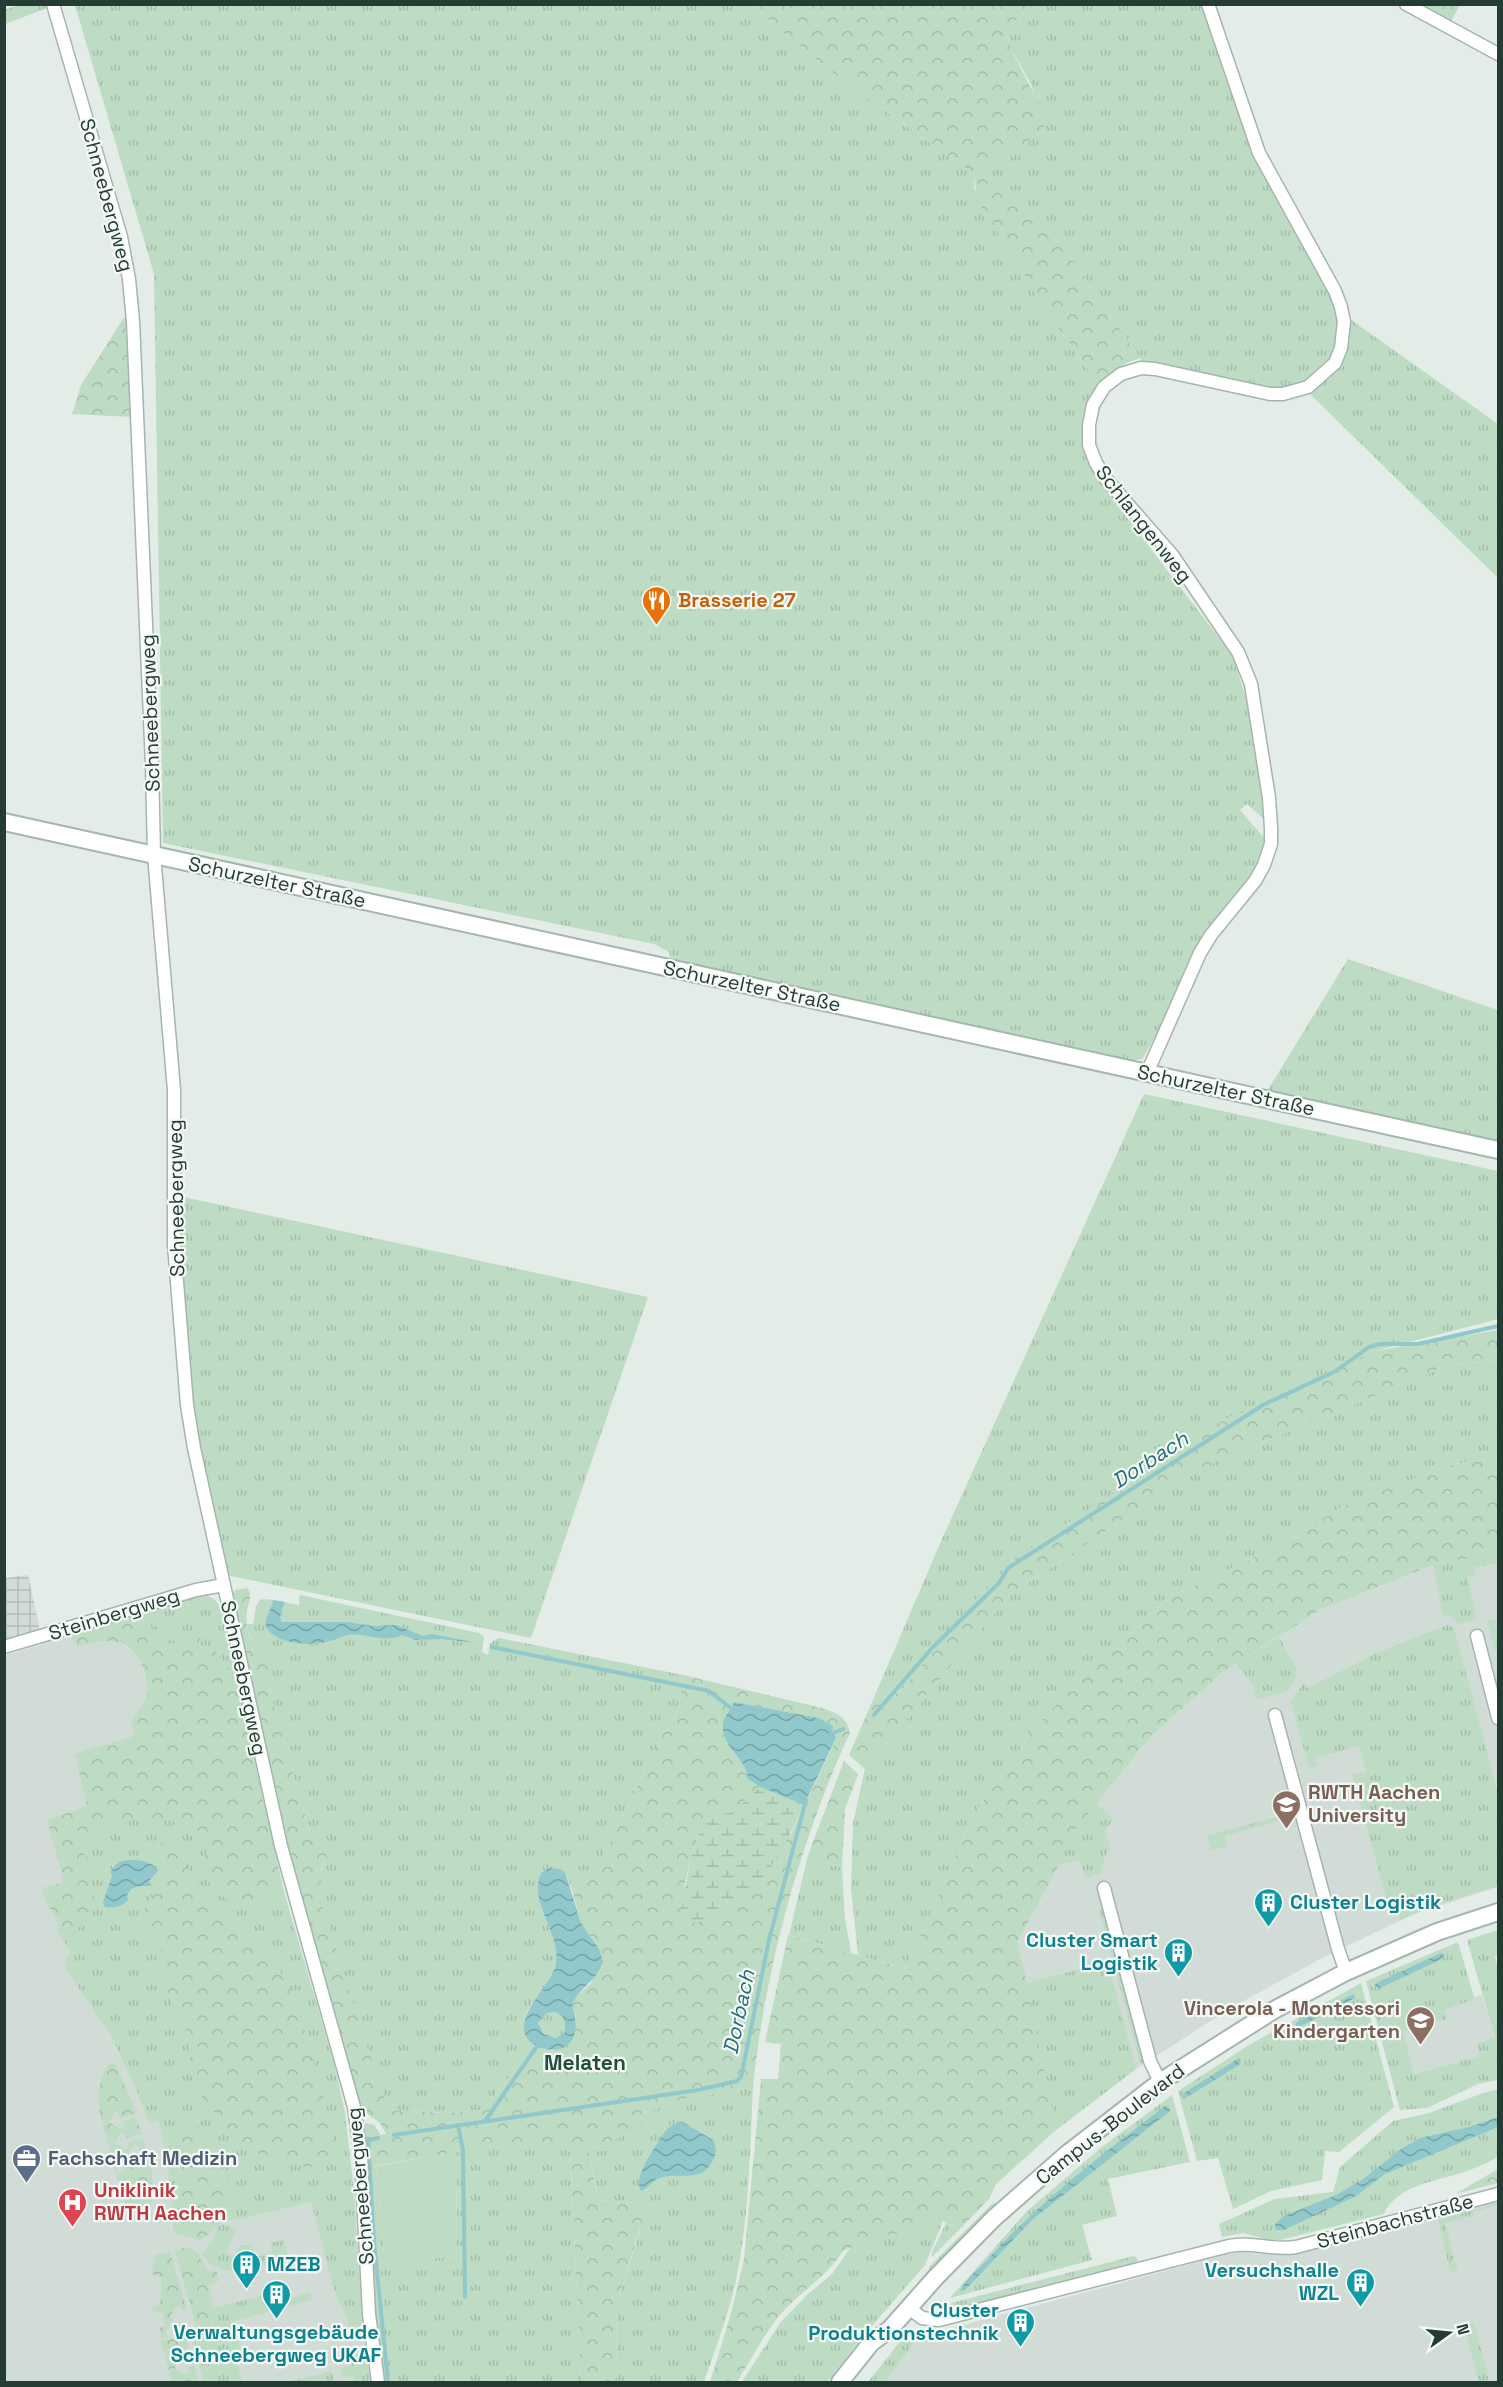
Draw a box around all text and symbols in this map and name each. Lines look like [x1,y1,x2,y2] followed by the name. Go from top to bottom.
[74,115,140,275] street label: Schneebergweg
[1090,460,1198,588] street label: Schlangenweg
[641,584,673,626] restaurant icon: Brasserie 27
[678,587,796,613] place label: Brasserie 27
[134,634,166,792] street label: Schneebergweg
[186,850,368,914] street label: Schurzelter Straße
[661,954,843,1018] street label: Schurzelter Straße
[1135,1058,1317,1122] street label: Schurzelter Straße
[162,1119,190,1277] street label: Schneebergweg
[1106,1424,1194,1494] water label: Dorbach
[45,1582,183,1646] street label: Steinbergweg
[215,1598,273,1758] street label: Schneebergweg
[1308,1779,1440,1828] place label: RWTH Aachen University
[1271,1788,1303,1830] school or university icon: RWTH Aachen University
[1253,1886,1285,1928] building icon: Cluster Logistik
[1290,1889,1441,1915] place label: Cluster Logistik
[1026,1927,1158,1976] place label: Cluster Smart Logistik
[1163,1936,1195,1978] building icon: Cluster Smart Logistik
[716,1966,761,2057] water label: Dorbach
[1184,1995,1400,2044] place label: Vincerola - Montessori Kindergarten
[1405,2004,1437,2046] school or university icon: Vincerola - Montessori Kindergarten
[544,2049,626,2076] district label: Melaten
[1030,2058,1190,2190] street label: Campus-Boulevard
[340,2106,380,2266] street label: Schneebergweg
[11,2142,43,2184] office icon: Fachschaft Medizin
[48,2145,237,2171] place label: Fachschaft Medizin
[94,2177,226,2226] place label: Uniklinik RWTH Aachen
[57,2186,89,2228] hospital icon: Uniklinik RWTH Aachen
[1314,2188,1476,2254] street label: Steinbachstraße
[230,2248,262,2290] building icon: MZEB
[267,2251,321,2277] place label: MZEB
[1205,2257,1339,2306] place label: Versuchshalle WZL
[1344,2266,1376,2308] building icon: Versuchshalle WZL
[260,2278,292,2320] building icon: Verwaltungsgebäude Schneebergweg UKAF
[808,2297,999,2346] place label: Cluster Produktionstechnik
[1419,2303,1479,2363] north arrow
[1004,2306,1036,2348] building icon: Cluster Produktionstechnik
[171,2319,382,2368] place label: Verwaltungsgebäude Schneebergweg UKAF
[1451,2321,1475,2337] text: N

